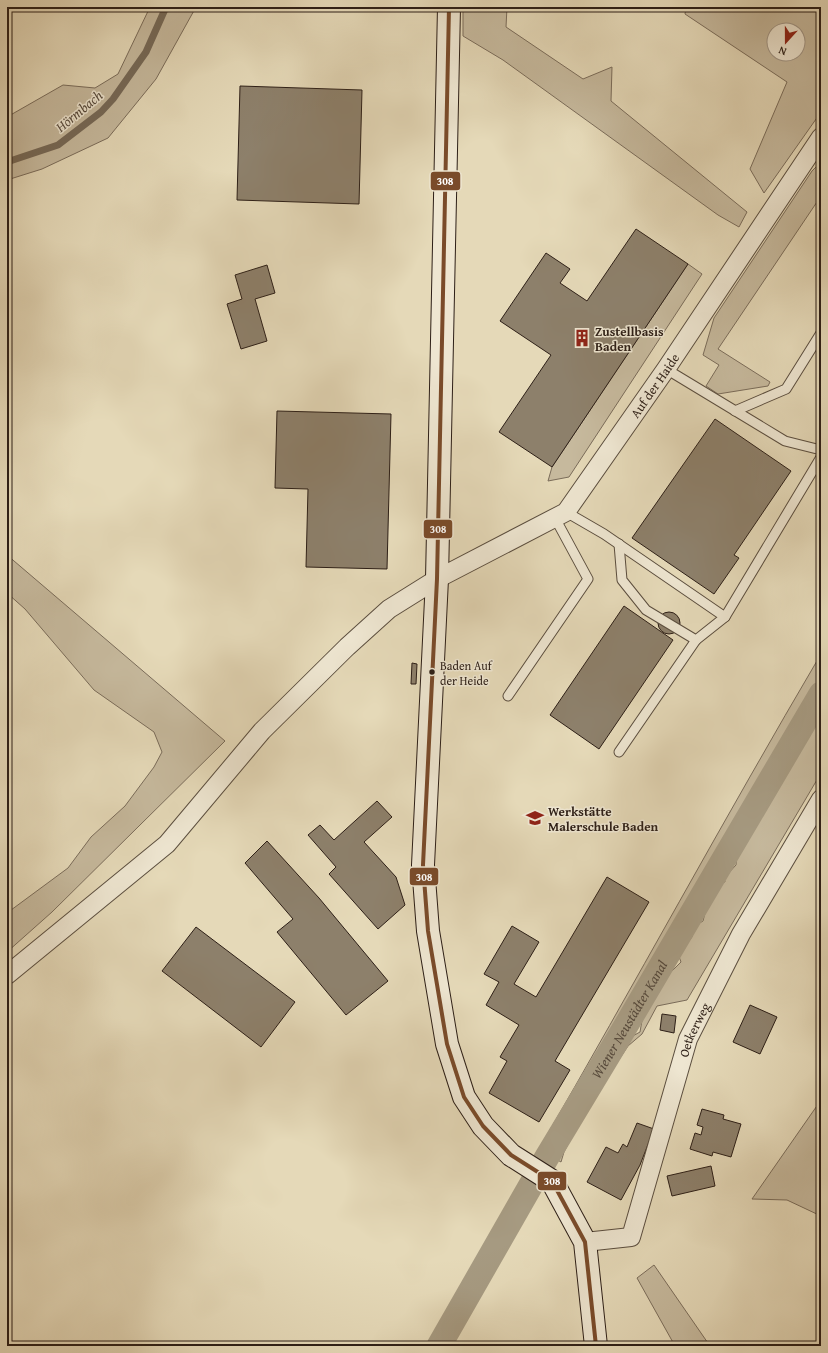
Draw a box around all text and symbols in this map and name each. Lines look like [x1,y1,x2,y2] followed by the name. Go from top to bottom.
[766,22,806,62] north arrow
[776,42,789,60] text: N
[50,85,107,137] water label: Hörmbach
[430,171,461,191] line badge: 308
[436,173,454,189] text: 308
[595,322,664,356] place label: Zustellbasis Baden
[572,328,592,348] building icon: Zustellbasis Baden
[626,350,684,422] street label: Auf der Haide
[423,519,453,539] line badge: 308
[429,521,447,537] text: 308
[440,657,493,689] place label: Baden Auf der Heide
[427,667,437,677] marker: Baden Auf der Heide
[548,802,659,836] place label: Werkstätte Malerschule Baden
[525,808,545,828] school or university icon: Werkstätte Malerschule Baden
[409,867,439,886] line badge: 308
[415,869,433,885] text: 308
[587,956,672,1082] water label: Wiener Neustädter Kanal
[674,999,715,1059] street label: Oetkerweg
[537,1171,567,1191] line badge: 308
[543,1173,561,1189] text: 308

